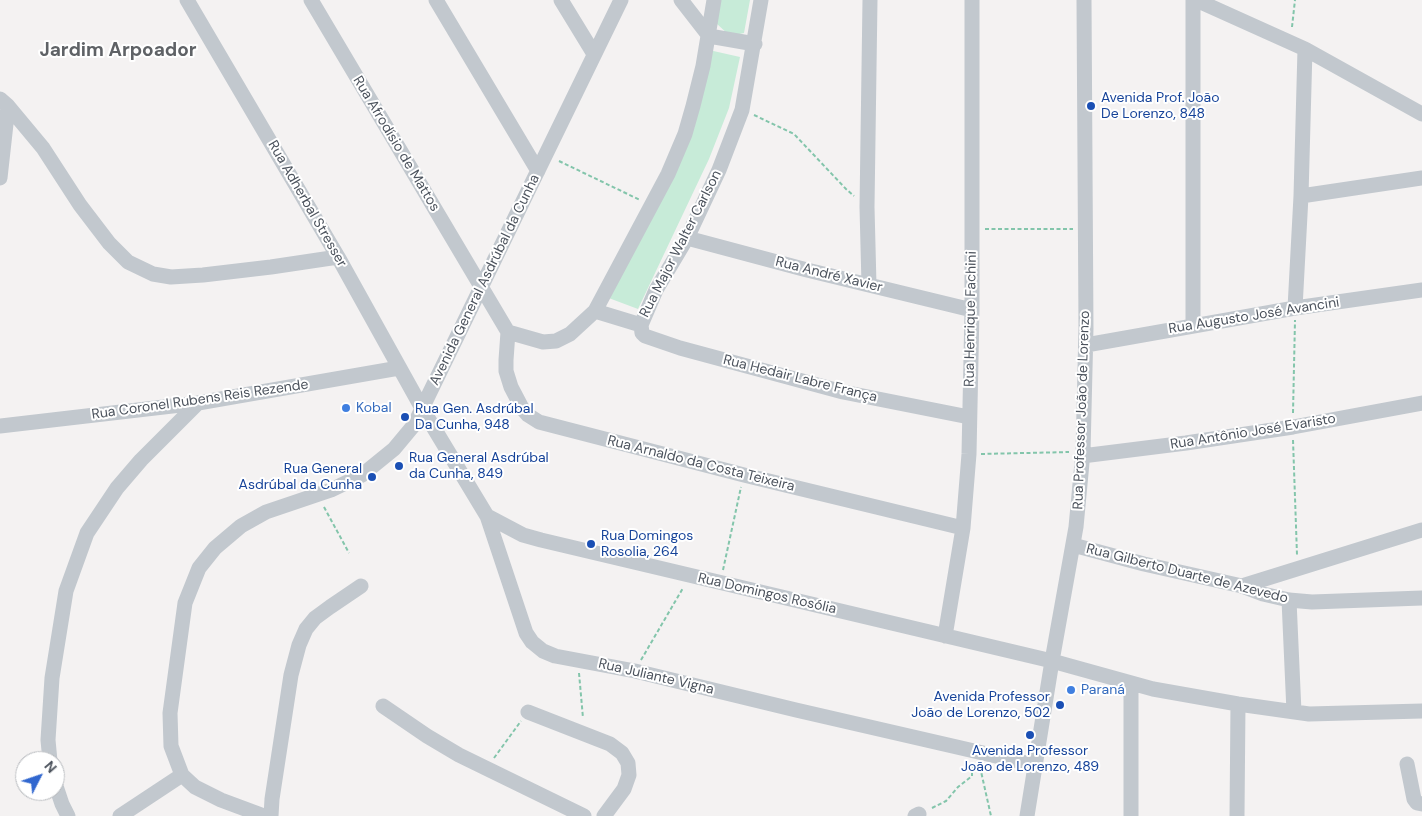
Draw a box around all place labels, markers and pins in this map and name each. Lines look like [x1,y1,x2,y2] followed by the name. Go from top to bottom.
[1101,90,1219,122] place label: Avenida Prof. João De Lorenzo, 848
[1085,100,1097,112] marker: Avenida Prof. João De Lorenzo, 848
[356,400,392,416] place label: Kobal
[415,401,534,434] place label: Rua Gen. Asdrúbal Da Cunha, 948
[340,402,352,414] marker: Kobal
[399,411,411,423] marker: Rua Gen. Asdrúbal Da Cunha, 948
[409,450,549,482] place label: Rua General Asdrúbal da Cunha, 849
[393,460,405,472] marker: Rua General Asdrúbal da Cunha, 849
[239,461,362,494] place label: Rua General Asdrúbal da Cunha
[366,471,378,483] marker: Rua General Asdrúbal da Cunha
[601,528,693,560] place label: Rua Domingos Rosolia, 264
[585,538,597,550] marker: Rua Domingos Rosolia, 264
[1081,682,1125,698] place label: Paraná
[1065,684,1077,696] marker: Paraná
[911,689,1050,722] place label: Avenida Professor João de Lorenzo, 502
[1054,699,1066,711] marker: Avenida Professor João de Lorenzo, 502
[1024,729,1036,741] marker: Avenida Professor João de Lorenzo, 489
[961,743,1099,776] place label: Avenida Professor João de Lorenzo, 489

